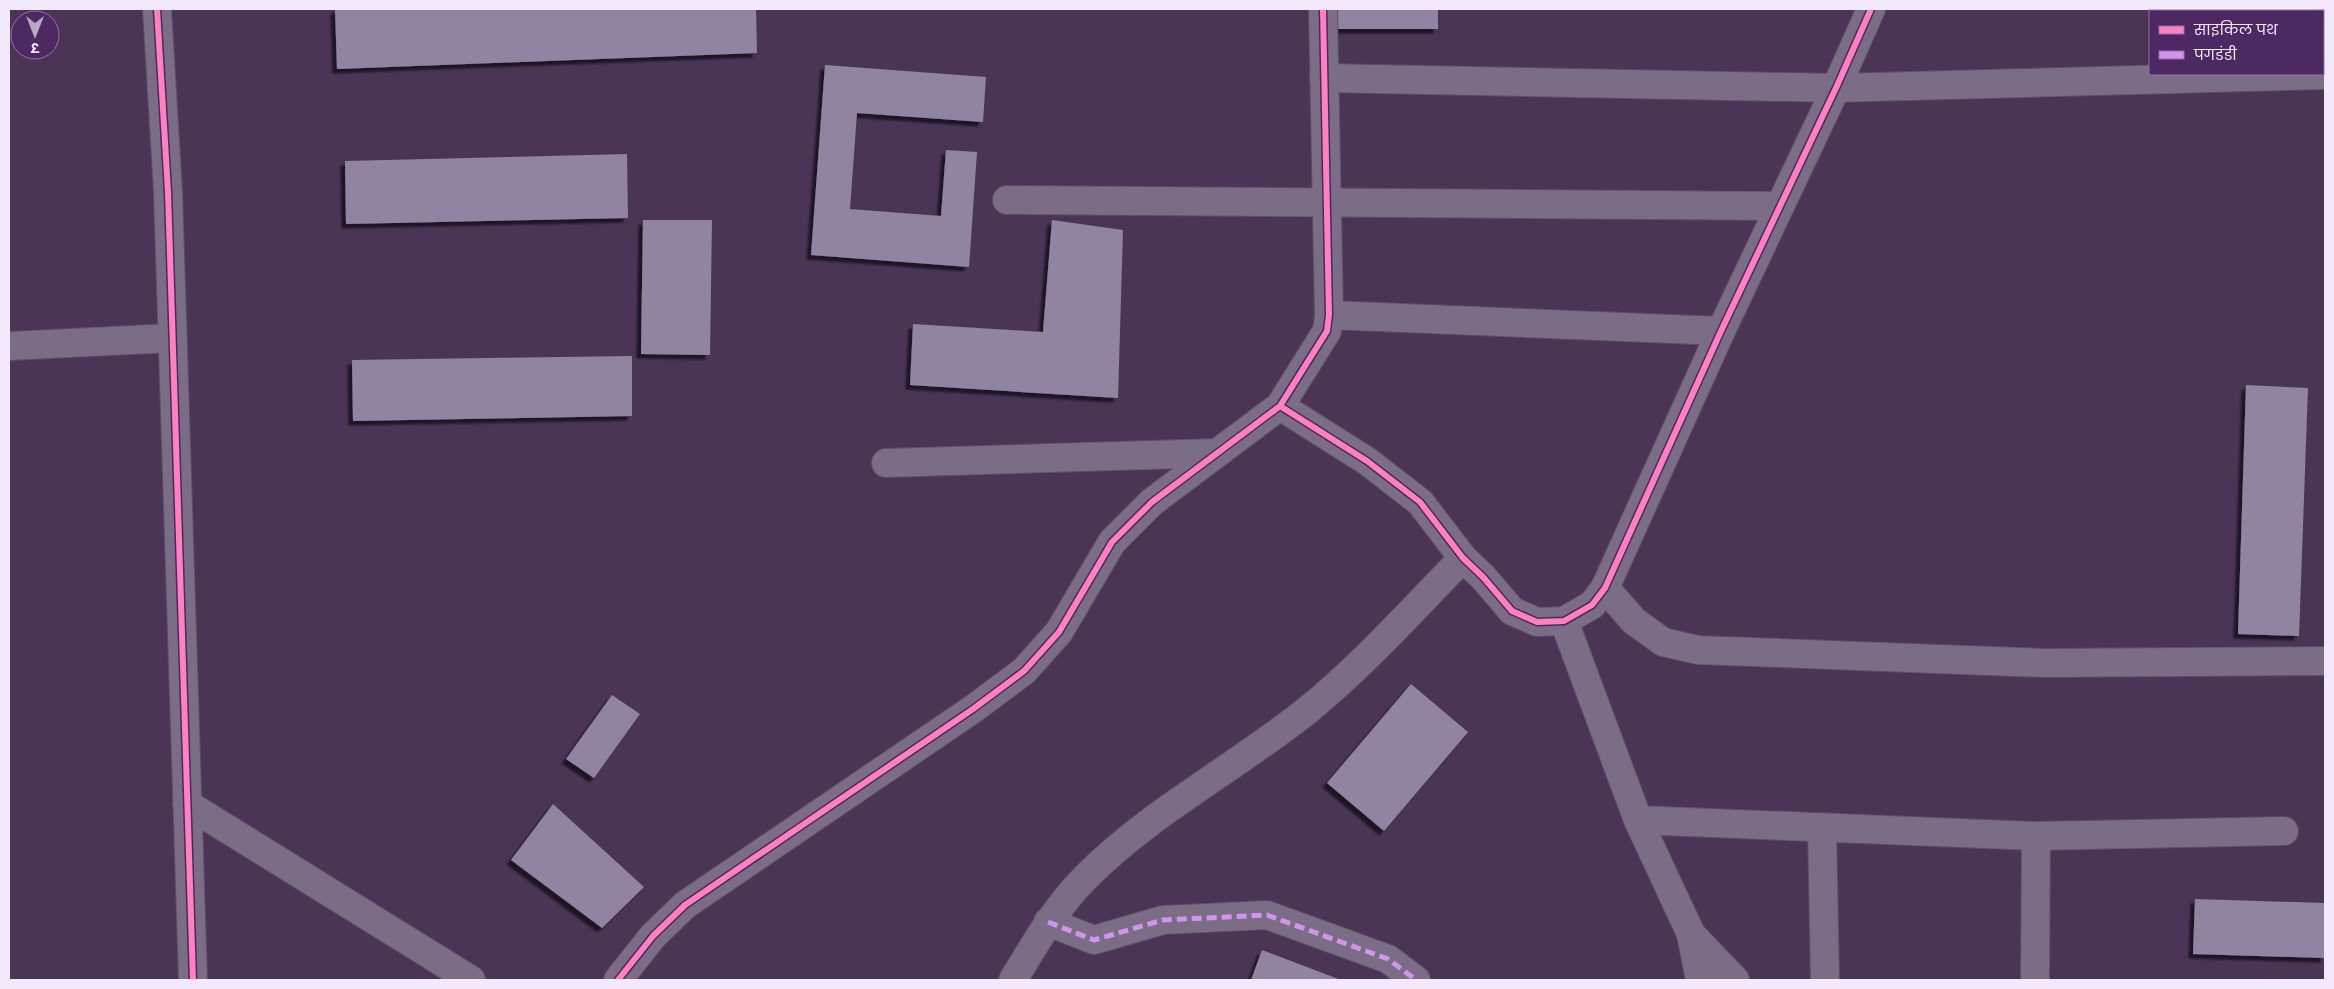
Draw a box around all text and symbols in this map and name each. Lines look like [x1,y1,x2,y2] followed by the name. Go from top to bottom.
[10,10,60,60] north arrow
[2149,10,2324,75] legend
[2193,19,2278,40] text: साइकिल पथ
[30,38,40,58] text: उ
[2193,44,2237,65] text: पगडंडी

